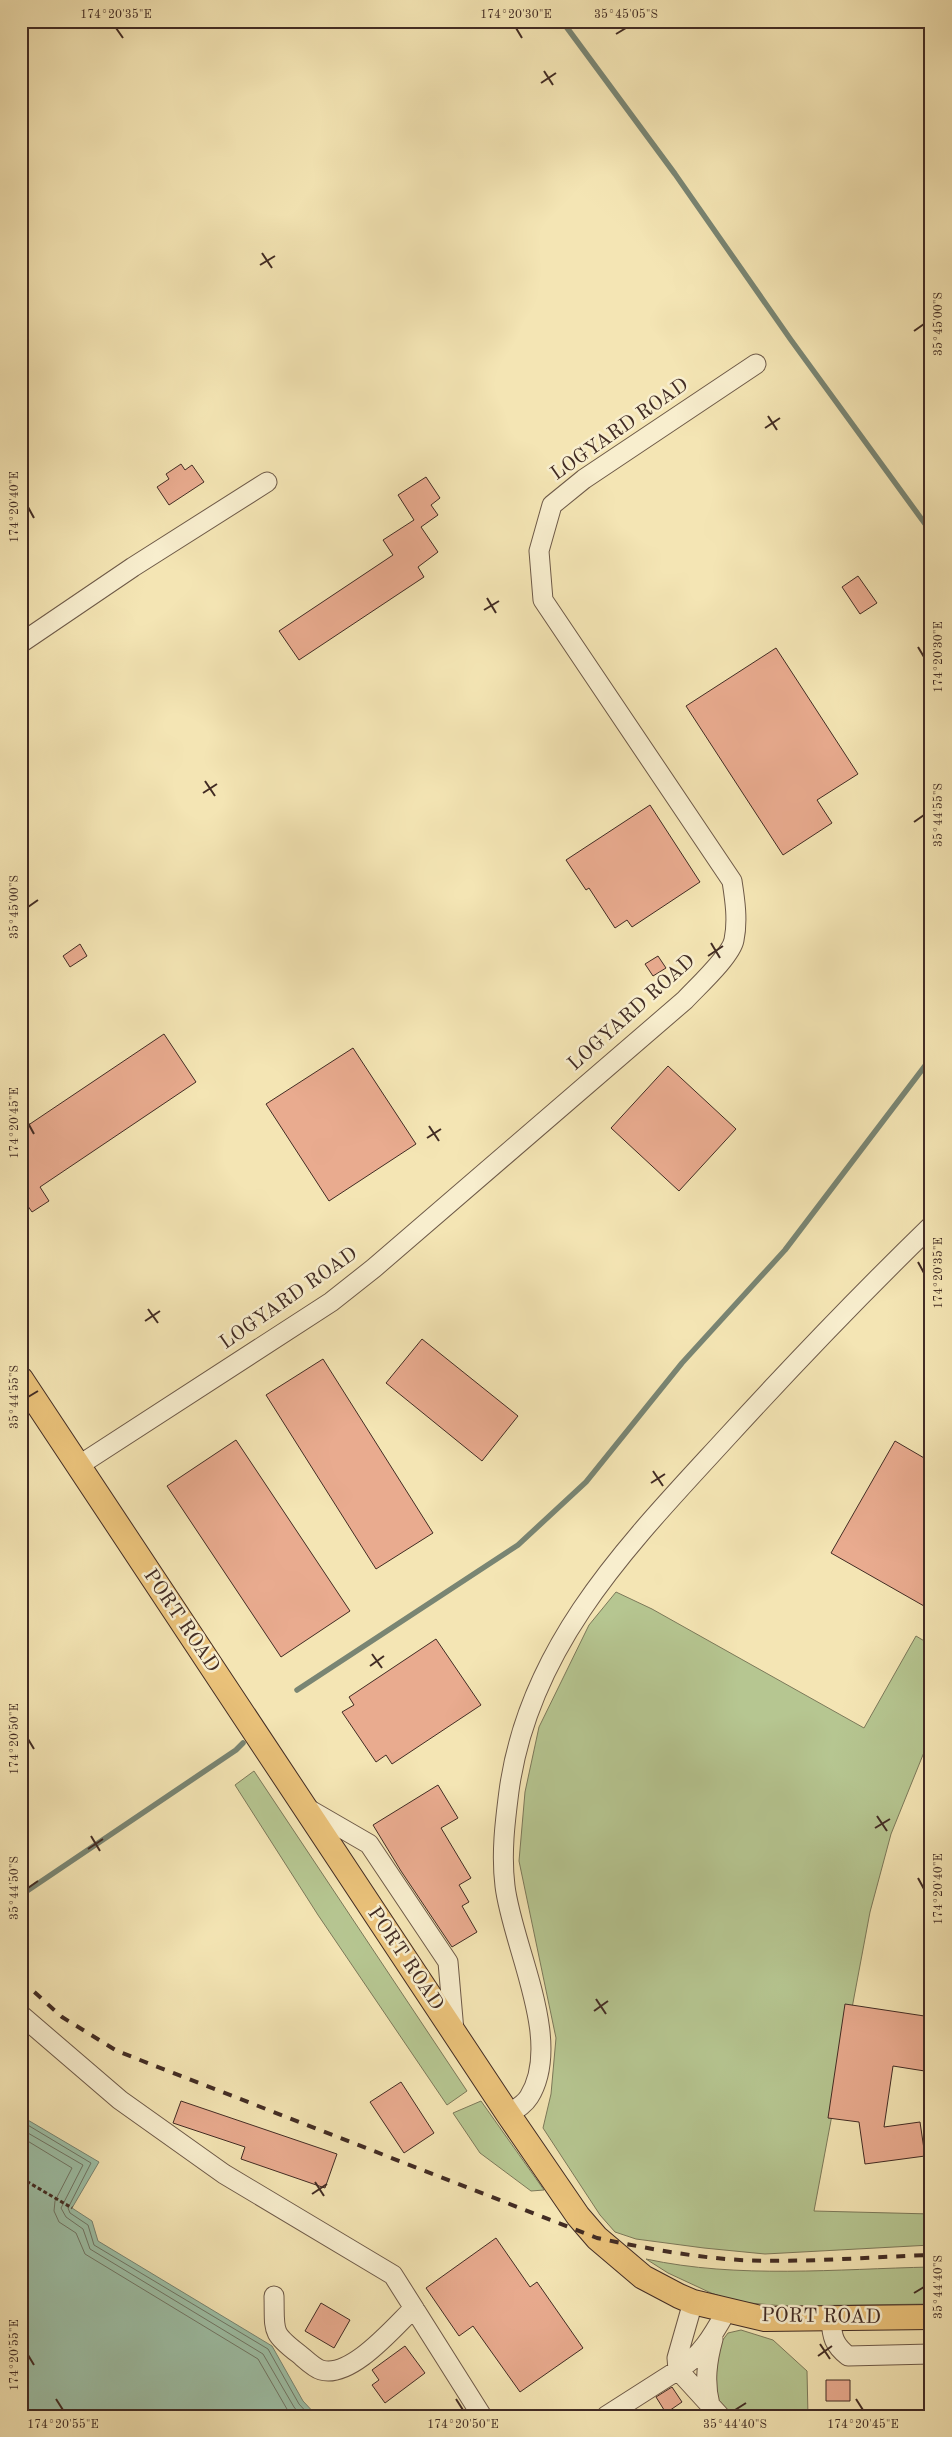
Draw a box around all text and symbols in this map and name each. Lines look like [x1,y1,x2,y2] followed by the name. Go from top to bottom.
[80,8,152,21] text: 174°20'35"E
[594,8,658,21] text: 35°45'05"S
[480,9,552,21] text: 174°20'30"E
[932,292,945,356] text: 35°45'00"S
[548,375,692,485] street label: LOGYARD ROAD
[9,471,21,543] text: 174°20'40"E
[933,621,945,693] text: 174°20'30"E
[932,783,945,847] text: 35°44'55"S
[8,875,21,939] text: 35°45'00"S
[565,951,699,1075] street label: LOGYARD ROAD
[8,1087,21,1159] text: 174°20'45"E
[932,1237,945,1309] text: 174°20'35"E
[217,1244,361,1354] street label: LOGYARD ROAD
[8,1365,21,1429] text: 35°44'55"S
[139,1566,223,1676] street label: PORT ROAD
[8,1703,21,1775] text: 174°20'50"E
[933,1853,945,1925] text: 174°20'40"E
[8,1856,21,1920] text: 35°44'50"S
[363,1904,447,2014] street label: PORT ROAD
[932,2255,945,2319] text: 35°44'40"S
[761,2306,881,2328] street label: PORT ROAD
[8,2319,21,2391] text: 174°20'55"E
[27,2418,99,2431] text: 174°20'55"E
[427,2418,499,2431] text: 174°20'50"E
[703,2418,767,2431] text: 35°44'40"S
[827,2418,899,2431] text: 174°20'45"E

